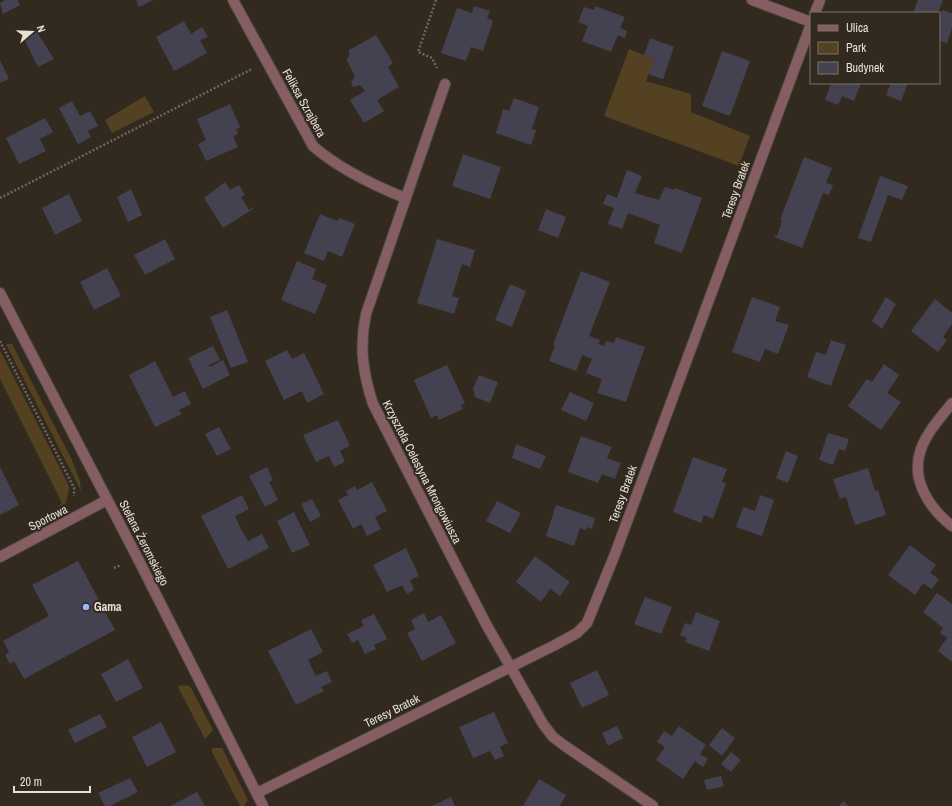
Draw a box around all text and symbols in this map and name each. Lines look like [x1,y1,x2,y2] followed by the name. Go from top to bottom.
[12,12,52,52] north arrow
[810,12,940,84] legend
[846,20,869,36] text: Ulica
[34,23,49,34] text: N
[846,40,866,56] text: Park
[846,60,884,76] text: Budynek
[279,66,330,141] street label: Feliksa Szrajbera
[718,159,754,221] street label: Teresy Bratek
[379,397,465,547] street label: Krzysztofa Celestyna Mrongowiusza
[605,463,641,525] street label: Teresy Bratek
[116,497,172,589] street label: Stefana Żeromskiego
[26,501,71,535] street label: Sportowa
[94,599,122,615] place label: Gama
[81,602,91,612] marker: Gama
[361,691,423,731] street label: Teresy Bratek
[14,768,90,794] scale bar
[20,774,42,790] text: 20 m

